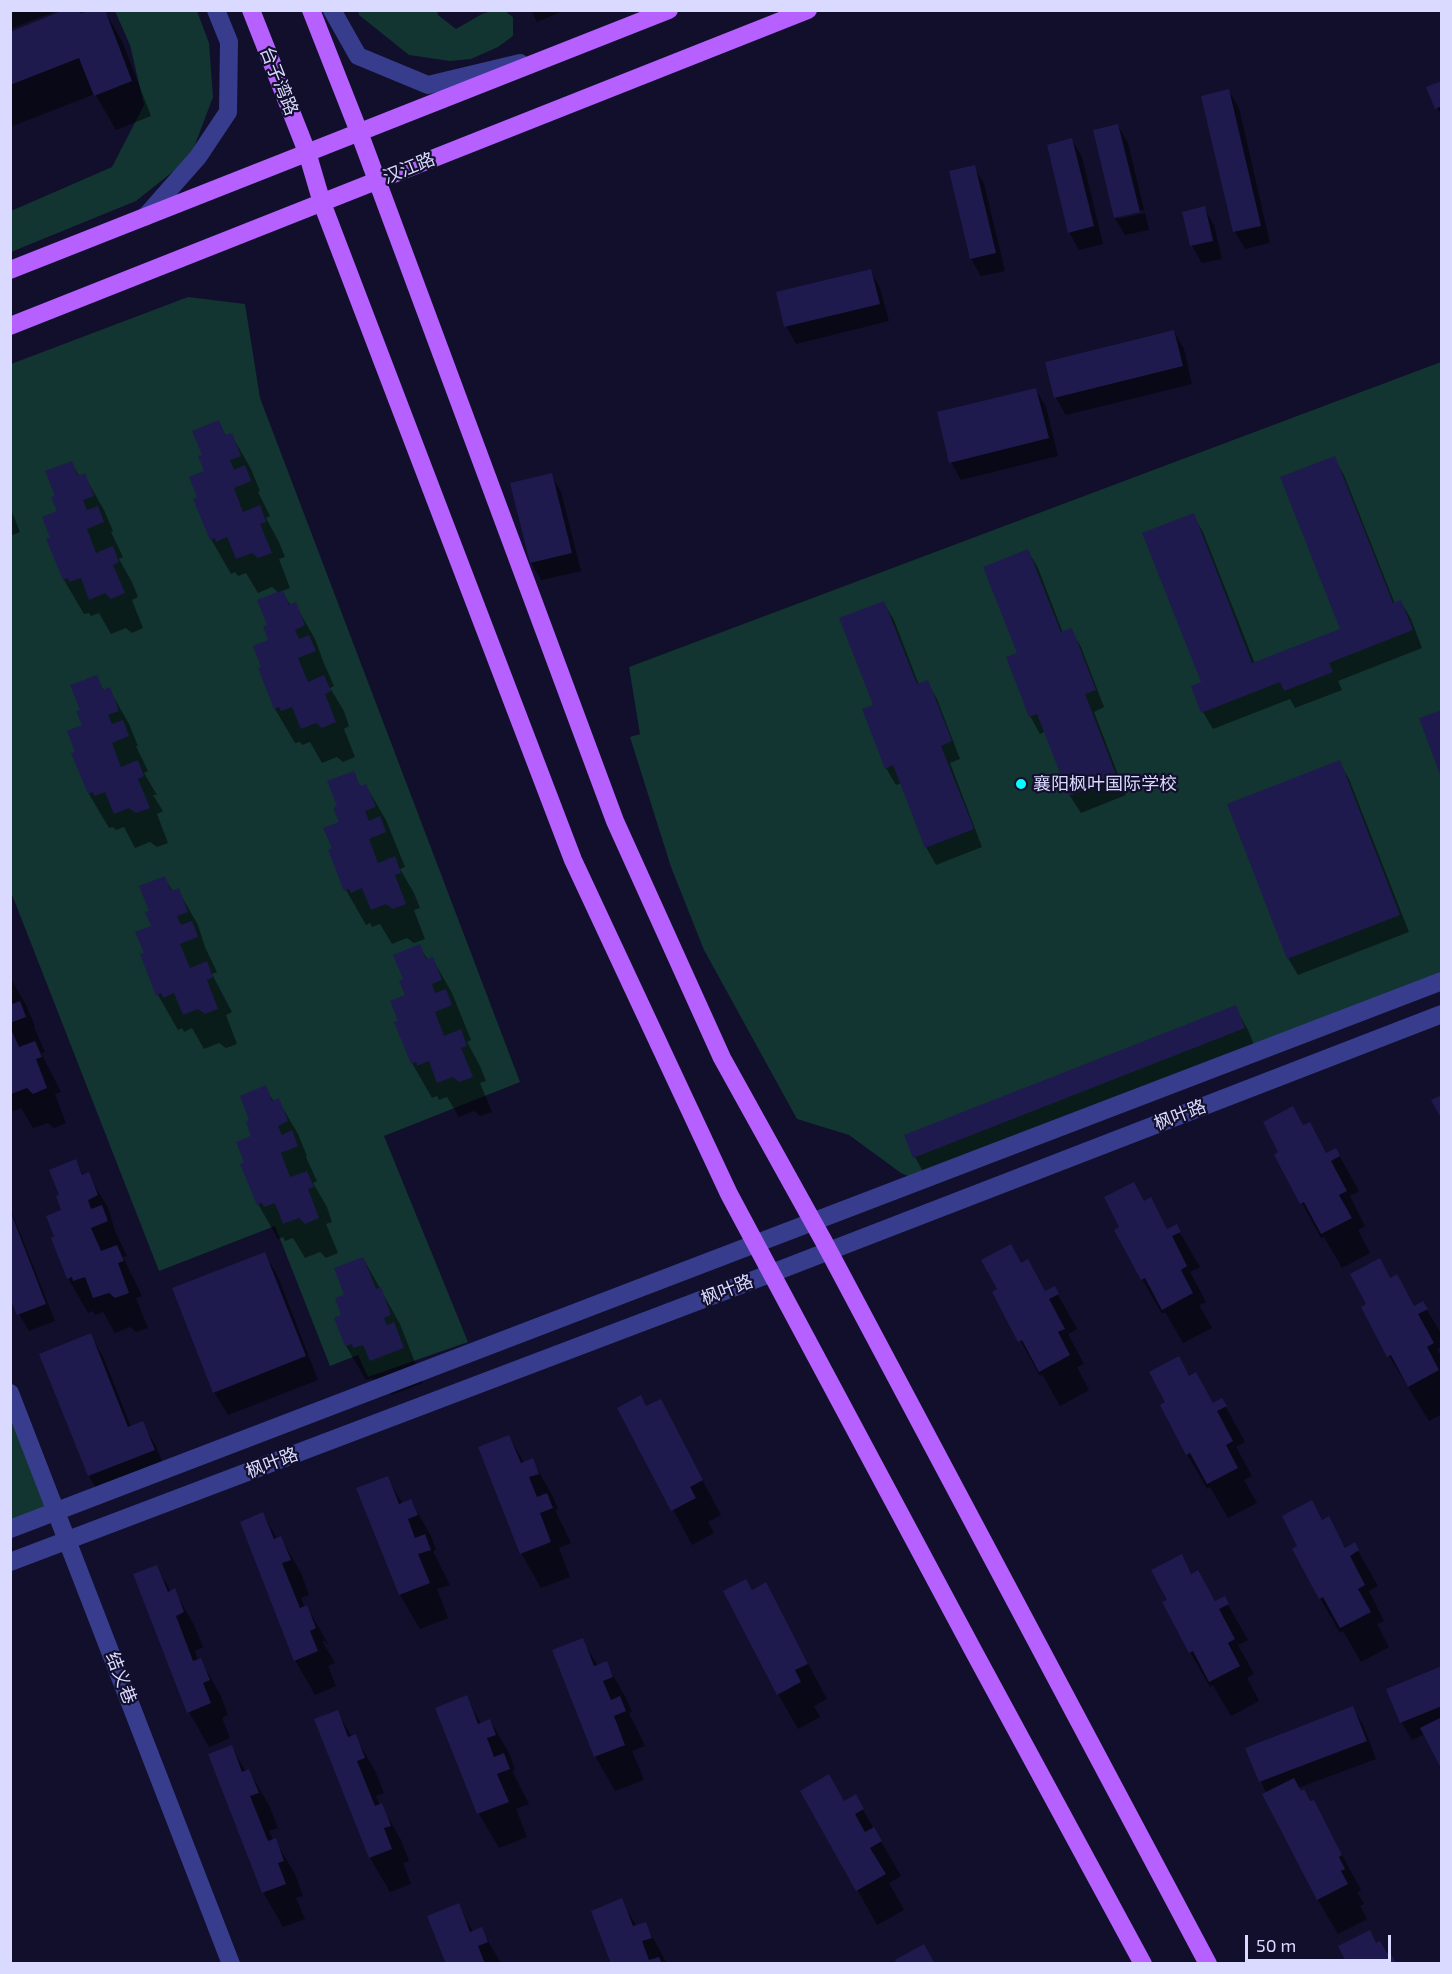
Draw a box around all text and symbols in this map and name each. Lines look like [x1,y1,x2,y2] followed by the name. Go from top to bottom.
[256,44,302,118] street label: 台子湾路
[380,148,438,188] street label: 汉江路
[1033,773,1177,795] place label: 襄阳枫叶国际学校
[1014,777,1028,791] marker: 襄阳枫叶国际学校
[1151,1095,1209,1135] street label: 枫叶路
[698,1270,756,1310] street label: 枫叶路
[243,1443,301,1483] street label: 枫叶路
[101,1649,141,1707] street label: 结义巷
[1248,1923,1394,1961] scale bar
[1256,1934,1296,1956] text: 50 m

